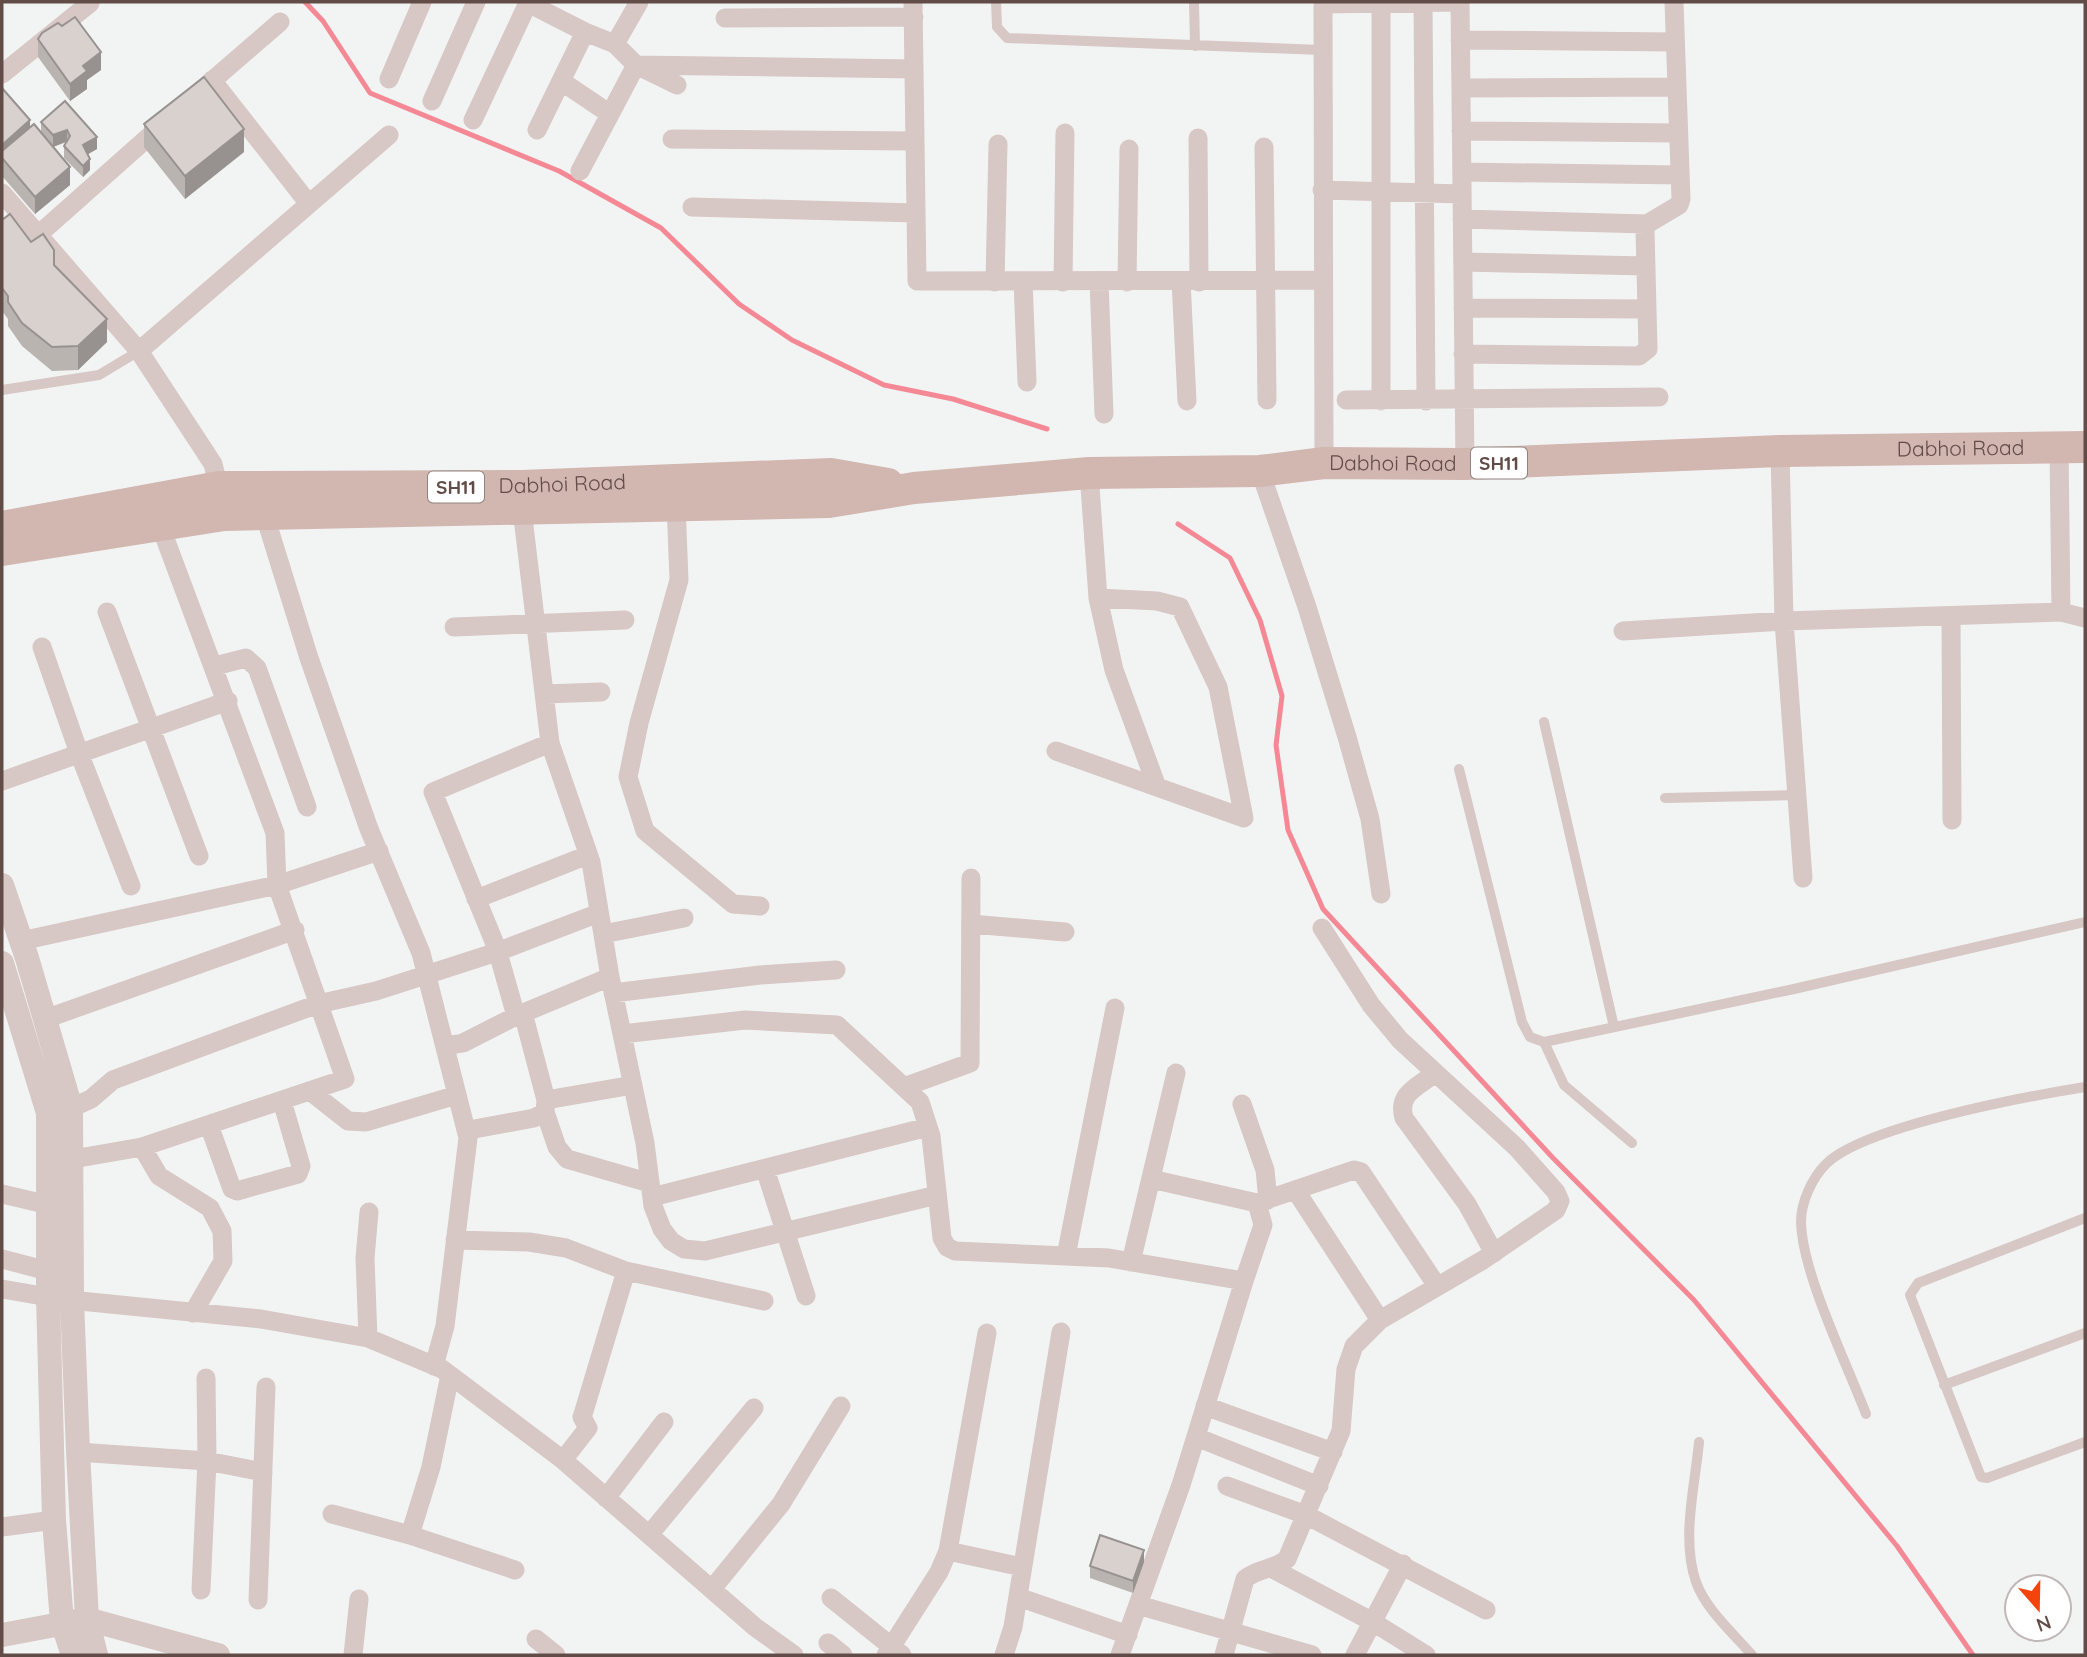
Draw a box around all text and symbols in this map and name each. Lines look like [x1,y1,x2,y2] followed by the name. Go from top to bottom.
[1897,434,2024,461] street label: Dabhoi Road
[1471,447,1527,478] road number: SH11
[1329,449,1457,476] street label: Dabhoi Road
[499,468,627,498] street label: Dabhoi Road
[428,472,484,502] road number: SH11
[2003,1573,2073,1643] north arrow
[2033,1610,2054,1638] text: N

